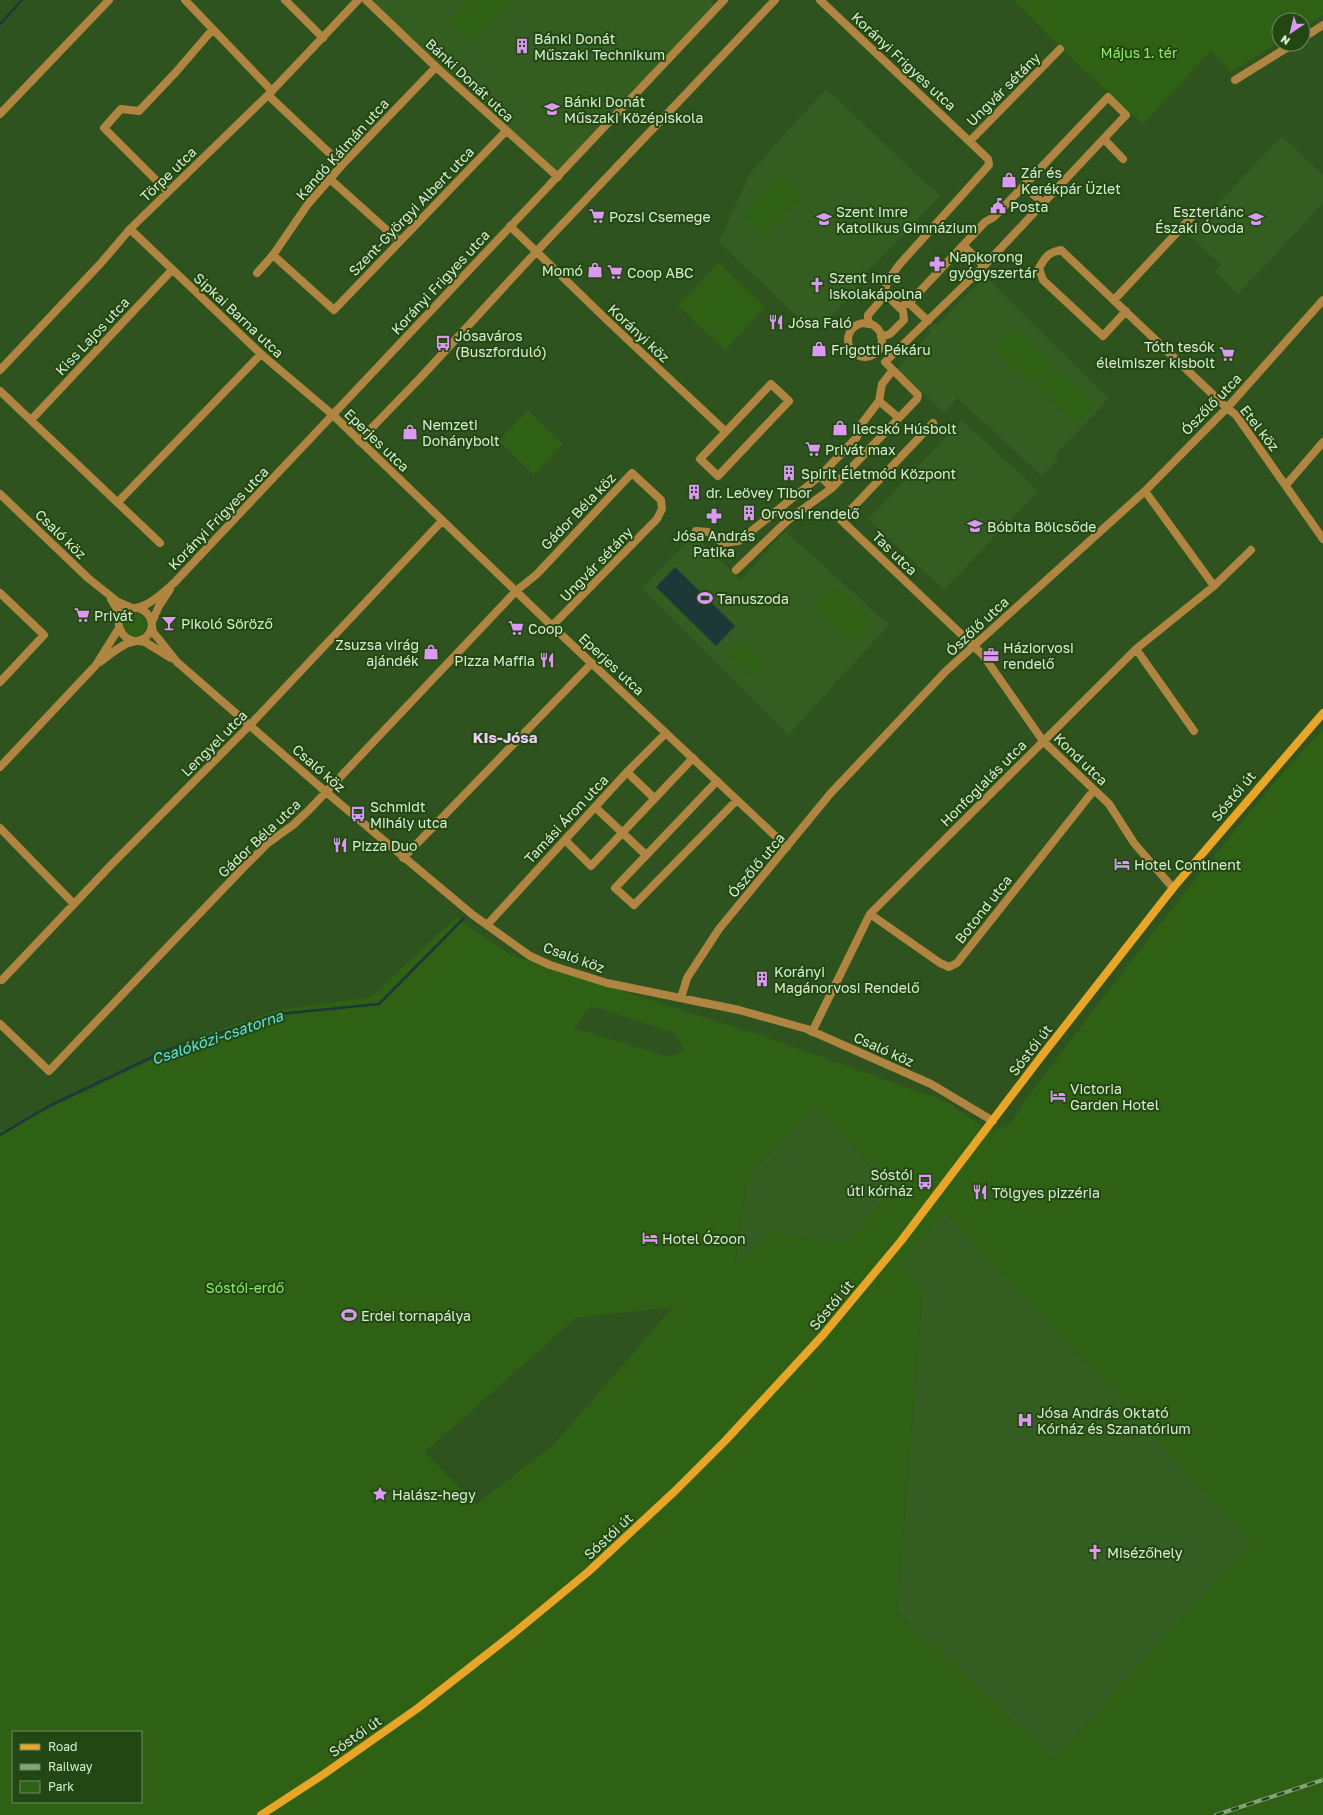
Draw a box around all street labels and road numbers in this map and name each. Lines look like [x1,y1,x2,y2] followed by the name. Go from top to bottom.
[848,8,960,114] street label: Korányi Frigyes utca
[422,35,518,125] street label: Bánki Donát utca
[963,49,1043,129] street label: Ungvár sétány
[292,95,392,203] street label: Kandó Kálmán utca
[136,143,200,205] street label: Törpe utca
[345,143,477,279] street label: Szent-Györgyi Albert utca
[387,226,493,338] street label: Korányi Frigyes utca
[191,269,287,361] street label: Sipkai Barna utca
[52,293,132,379] street label: Kiss Lajos utca
[605,300,673,366] street label: Korányi köz
[1177,370,1245,438] street label: Ószőlő utca
[1237,402,1283,454] street label: Etel köz
[341,405,413,475] street label: Eperjes utca
[164,463,272,573] street label: Korányi Frigyes utca
[537,469,619,553] street label: Gádor Béla köz
[32,506,90,562] street label: Csaló köz
[556,523,636,605] street label: Ungvár sétány
[869,527,921,579] street label: Tas utca
[942,593,1012,659] street label: Ószőlő utca
[576,629,648,699] street label: Eperjes utca
[177,706,251,780] street label: Lengyel utca
[1051,729,1111,789] street label: Kond utca
[936,736,1030,830] street label: Honfoglalás utca
[289,741,349,795] street label: Csaló köz
[1207,768,1259,824] street label: Sóstói út
[521,771,611,867] street label: Tamási Áron utca
[214,795,304,881] street label: Gádor Béla utca
[724,829,788,901] street label: Ószőlő utca
[951,871,1015,947] street label: Botond utca
[541,938,607,976] street label: Csaló köz
[1005,1021,1055,1079] street label: Sóstói út
[851,1028,917,1070] street label: Csaló köz
[805,1277,857,1333] street label: Sóstói út
[580,1509,636,1563] street label: Sóstói út
[326,1712,384,1760] street label: Sóstói út

